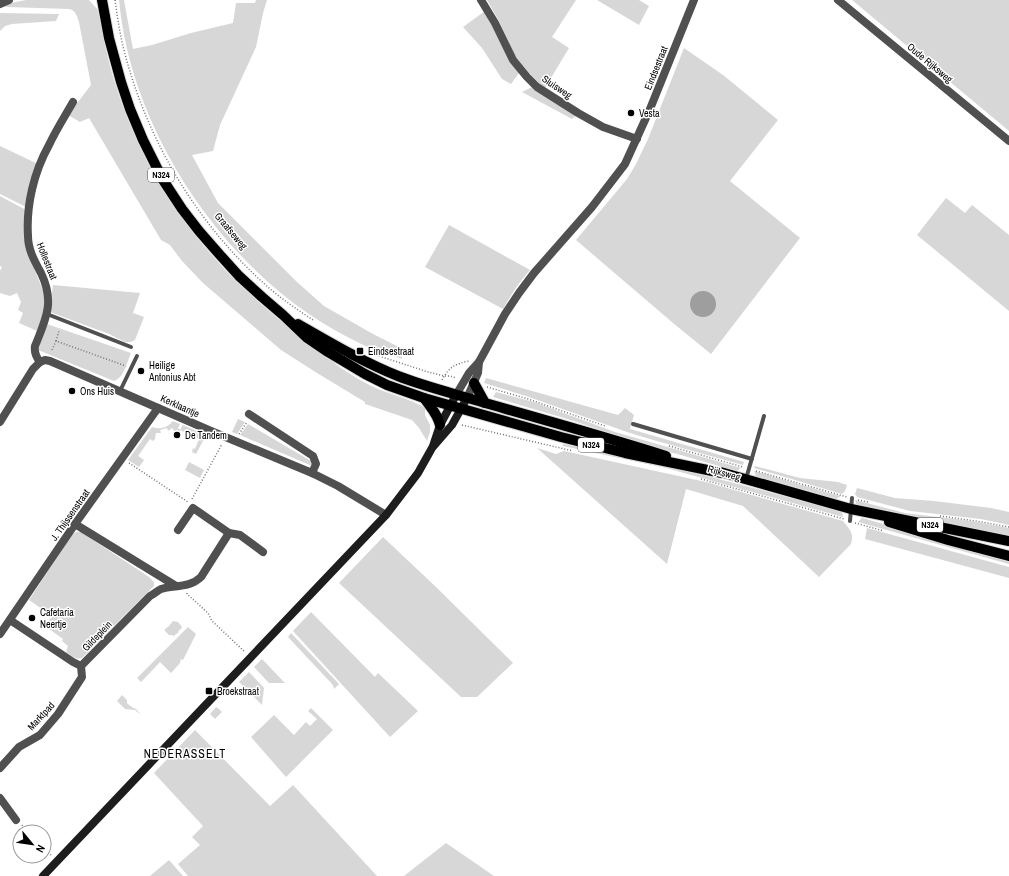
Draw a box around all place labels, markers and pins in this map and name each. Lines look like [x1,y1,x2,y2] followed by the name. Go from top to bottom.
[639,107,660,120] place label: Vesta
[626,108,636,118] marker: Vesta
[368,345,415,358] place label: Eindsestraat
[355,346,365,356] marker: Eindsestraat
[148,359,196,384] place label: Heilige Antonius Abt
[136,366,146,376] marker: Heilige Antonius Abt
[80,385,114,398] place label: Ons Huis
[67,386,77,396] marker: Ons Huis
[185,429,227,442] place label: De Tandem
[172,430,182,440] marker: De Tandem
[40,606,74,631] place label: Cafetaria Neertje
[27,613,37,623] marker: Cafetaria Neertje
[217,685,260,698] place label: Broekstraat
[204,686,214,696] marker: Broekstraat

